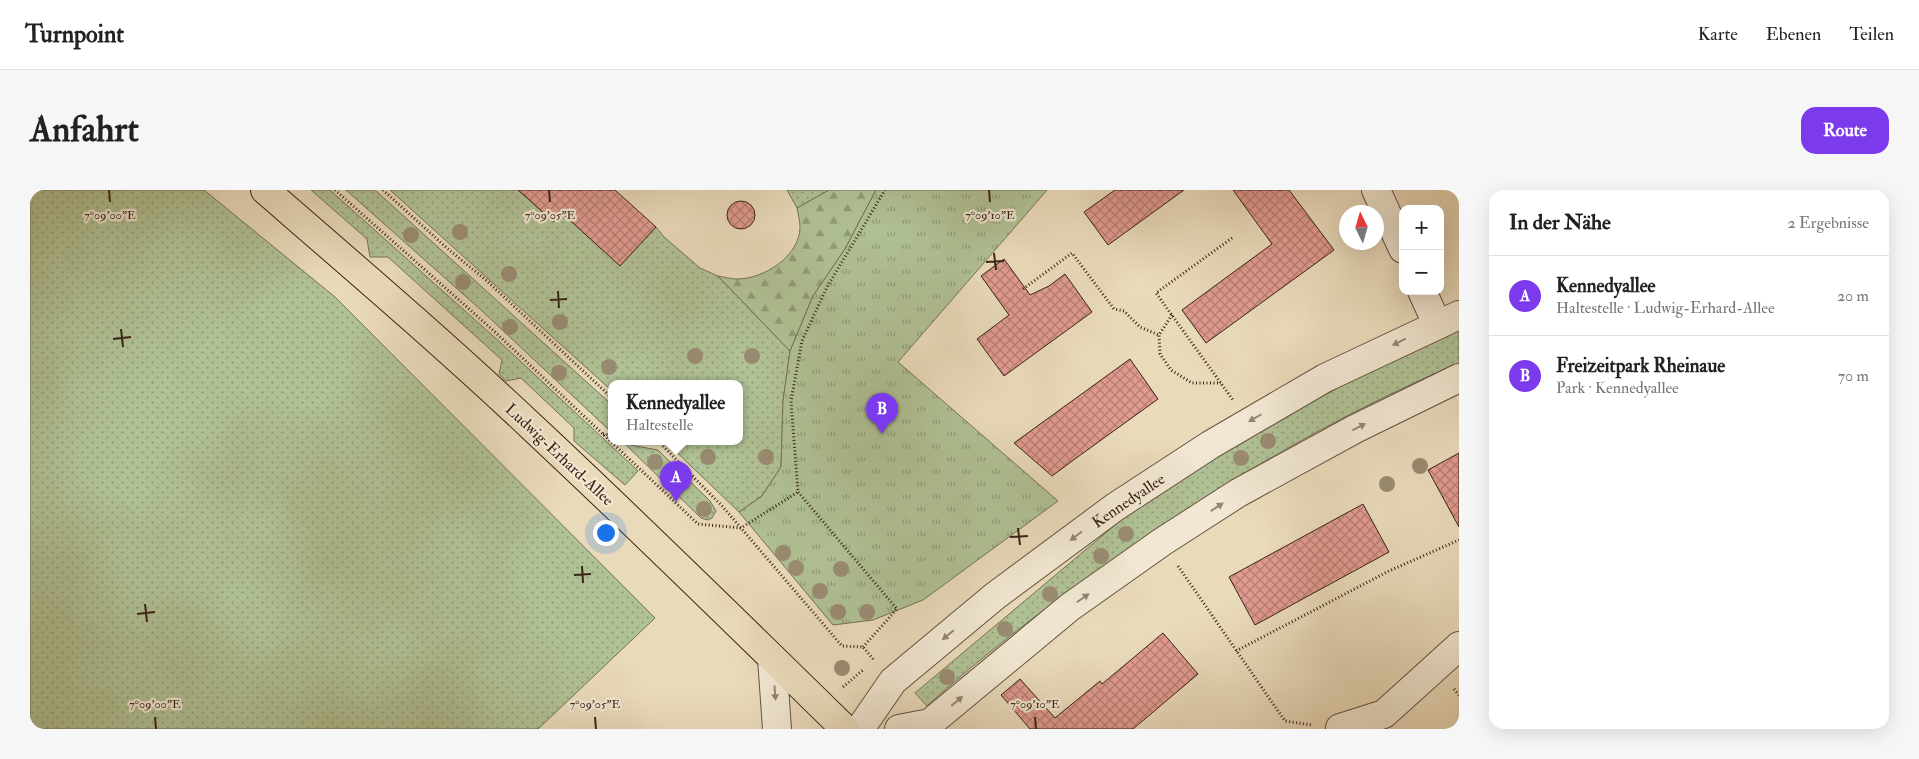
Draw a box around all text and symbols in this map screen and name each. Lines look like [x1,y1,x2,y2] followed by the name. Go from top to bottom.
[25,19,124,50] text: Turnpoint
[1698,23,1738,46] text: Karte
[1766,23,1821,46] text: Ebenen
[1849,23,1894,46] text: Teilen
[1801,107,1889,154] button: Route
[30,108,139,152] text: Anfahrt
[1339,205,1384,250] north arrow
[1399,205,1444,295] map controls
[1399,205,1444,250] button: +
[84,208,136,223] text: 7°09'00"E
[525,208,576,223] text: 7°09'05"E
[965,208,1015,223] text: 7°09'10"E
[1509,209,1611,236] text: In der Nähe
[1788,213,1869,233] text: 2 Ergebnisse
[1399,250,1444,295] button: −
[1556,274,1656,298] text: Kennedyallee
[1520,286,1530,306] text: A
[1837,286,1869,306] text: 20 m
[1556,298,1775,318] text: Haltestelle · Ludwig-Erhard-Allee
[1392,339,1406,347] one-way arrow
[1556,354,1725,378] text: Freizeitpark Rheinaue
[1520,366,1530,386] text: B
[1838,366,1869,386] text: 70 m
[1556,378,1679,398] text: Park · Kennedyallee
[608,380,743,445] popup
[626,391,725,415] text: Kennedyallee
[866,393,898,434] pin: B
[501,399,618,510] street label: Ludwig-Erhard-Allee
[1249,414,1262,423] one-way arrow
[626,415,693,435] text: Haltestelle
[1352,423,1366,431] one-way arrow
[660,461,692,502] pin: A
[1088,469,1169,533] street label: Kennedyallee
[1211,502,1224,511] one-way arrow
[593,520,619,546] your location
[1070,530,1083,541] one-way arrow
[1076,593,1090,603] one-way arrow
[942,629,954,640] one-way arrow
[771,686,779,702] one-way arrow
[950,695,963,706] one-way arrow
[129,697,181,712] text: 7°09'00"E
[570,697,621,712] text: 7°09'05"E
[1010,697,1060,712] text: 7°09'10"E

